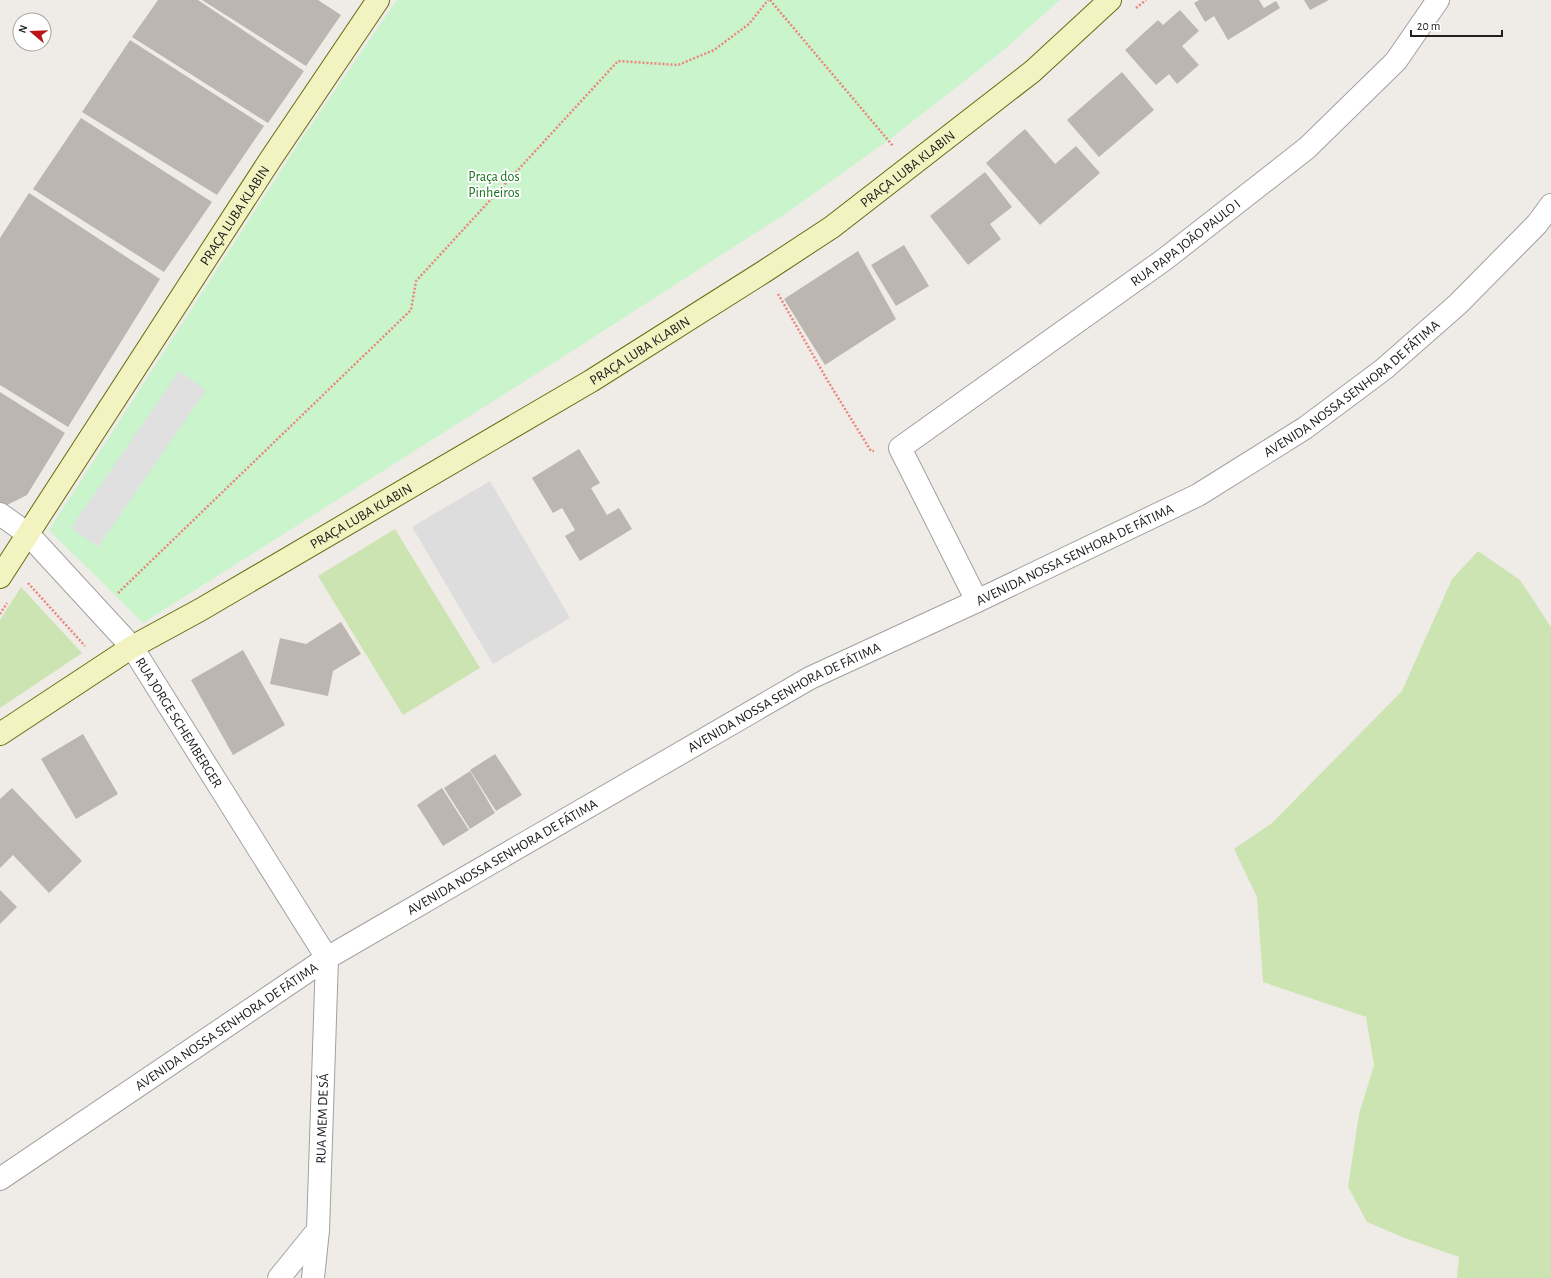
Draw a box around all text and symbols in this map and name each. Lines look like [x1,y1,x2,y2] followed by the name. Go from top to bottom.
[12,12,52,52] north arrow
[1411,12,1502,38] scale bar
[1417,20,1440,32] text: 20 m
[17,23,29,34] text: N
[858,128,958,210] street label: PRAÇA LUBA KLABIN
[198,163,272,268] street label: PRAÇA LUBA KLABIN
[468,170,520,200] park label: Praça dos Pinheiros
[1128,197,1243,289] street label: RUA PAPA JOÃO PAULO I
[587,314,693,388] street label: PRAÇA LUBA KLABIN
[1261,318,1442,460] street label: AVENIDA NOSSA SENHORA DE FÁTIMA
[308,481,415,552] street label: PRAÇA LUBA KLABIN
[974,502,1176,608] street label: AVENIDA NOSSA SENHORA DE FÁTIMA
[685,640,883,755] street label: AVENIDA NOSSA SENHORA DE FÁTIMA
[132,655,225,791] street label: RUA JORGE SCHEMBERGER
[405,797,600,918] street label: AVENIDA NOSSA SENHORA DE FÁTIMA
[133,960,321,1094] street label: AVENIDA NOSSA SENHORA DE FÁTIMA
[314,1073,331,1164] street label: RUA MEM DE SÁ

